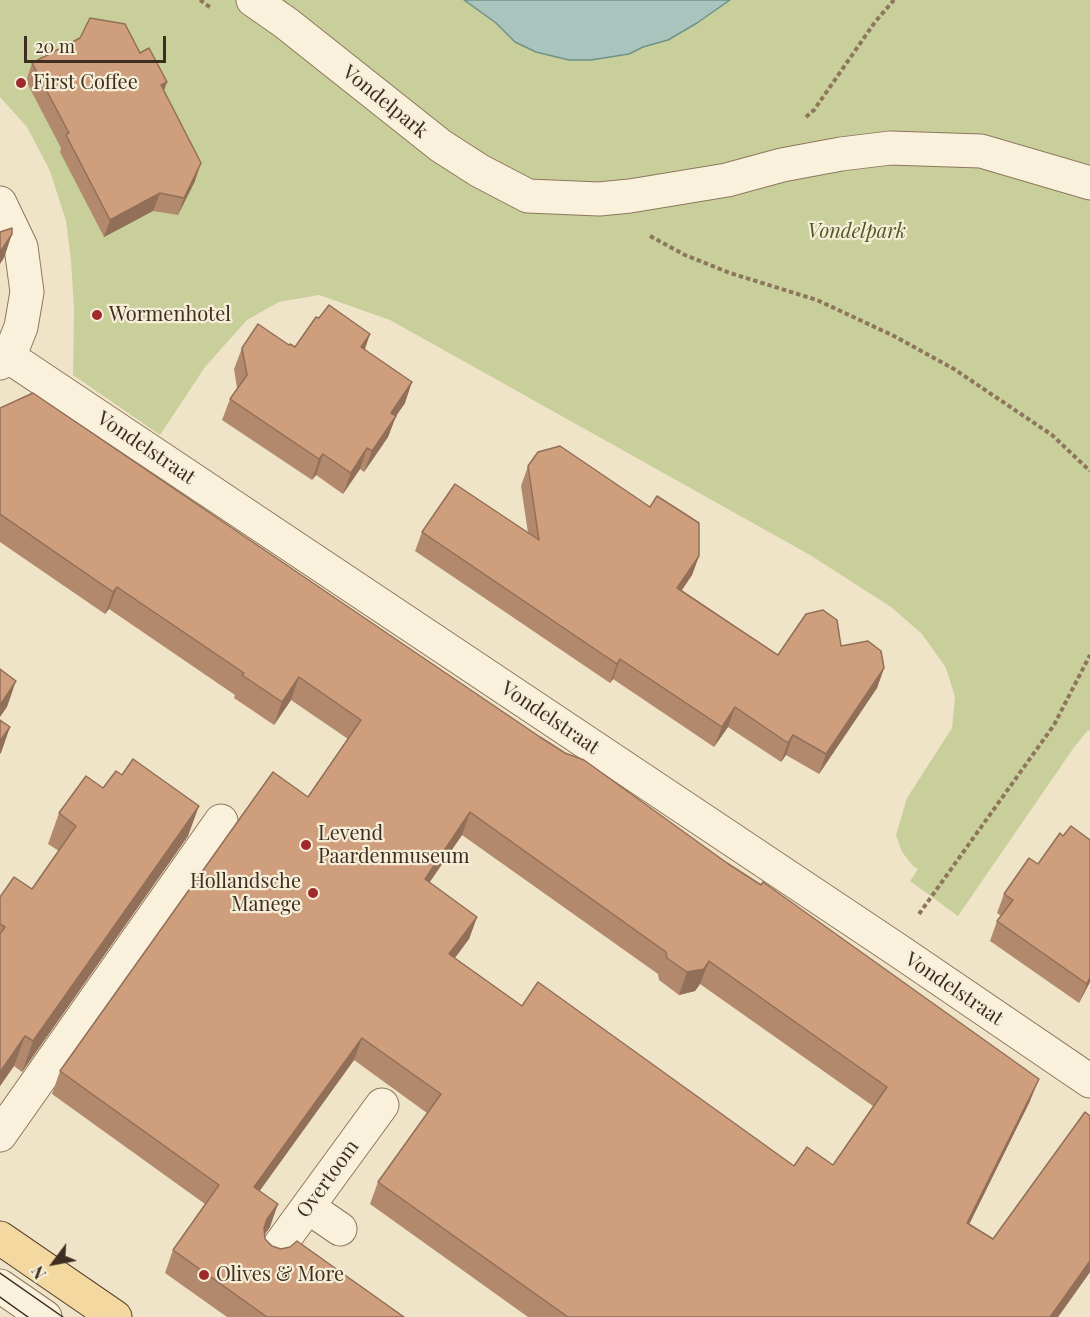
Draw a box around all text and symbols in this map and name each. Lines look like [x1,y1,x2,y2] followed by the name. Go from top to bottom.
[27,24,170,62] scale bar
[35,34,75,58] text: 20 m
[337,60,433,144] street label: Vondelpark
[33,71,138,95] place label: First Coffee
[14,76,28,90] marker: First Coffee
[808,220,906,244] park label: Vondelpark
[109,303,231,327] place label: Wormenhotel
[90,308,104,322] marker: Wormenhotel
[92,406,200,490] street label: Vondelstraat
[496,676,604,760] street label: Vondelstraat
[318,822,469,869] place label: Levend Paardenmuseum
[299,838,313,852] marker: Levend Paardenmuseum
[190,870,301,917] place label: Hollandsche Manege
[306,886,320,900] marker: Hollandsche Manege
[900,947,1008,1031] street label: Vondelstraat
[292,1135,364,1223] street label: Overtoom
[24,1233,84,1293] north arrow
[26,1262,50,1283] text: N
[216,1263,344,1287] place label: Olives & More
[197,1268,211,1282] marker: Olives & More

